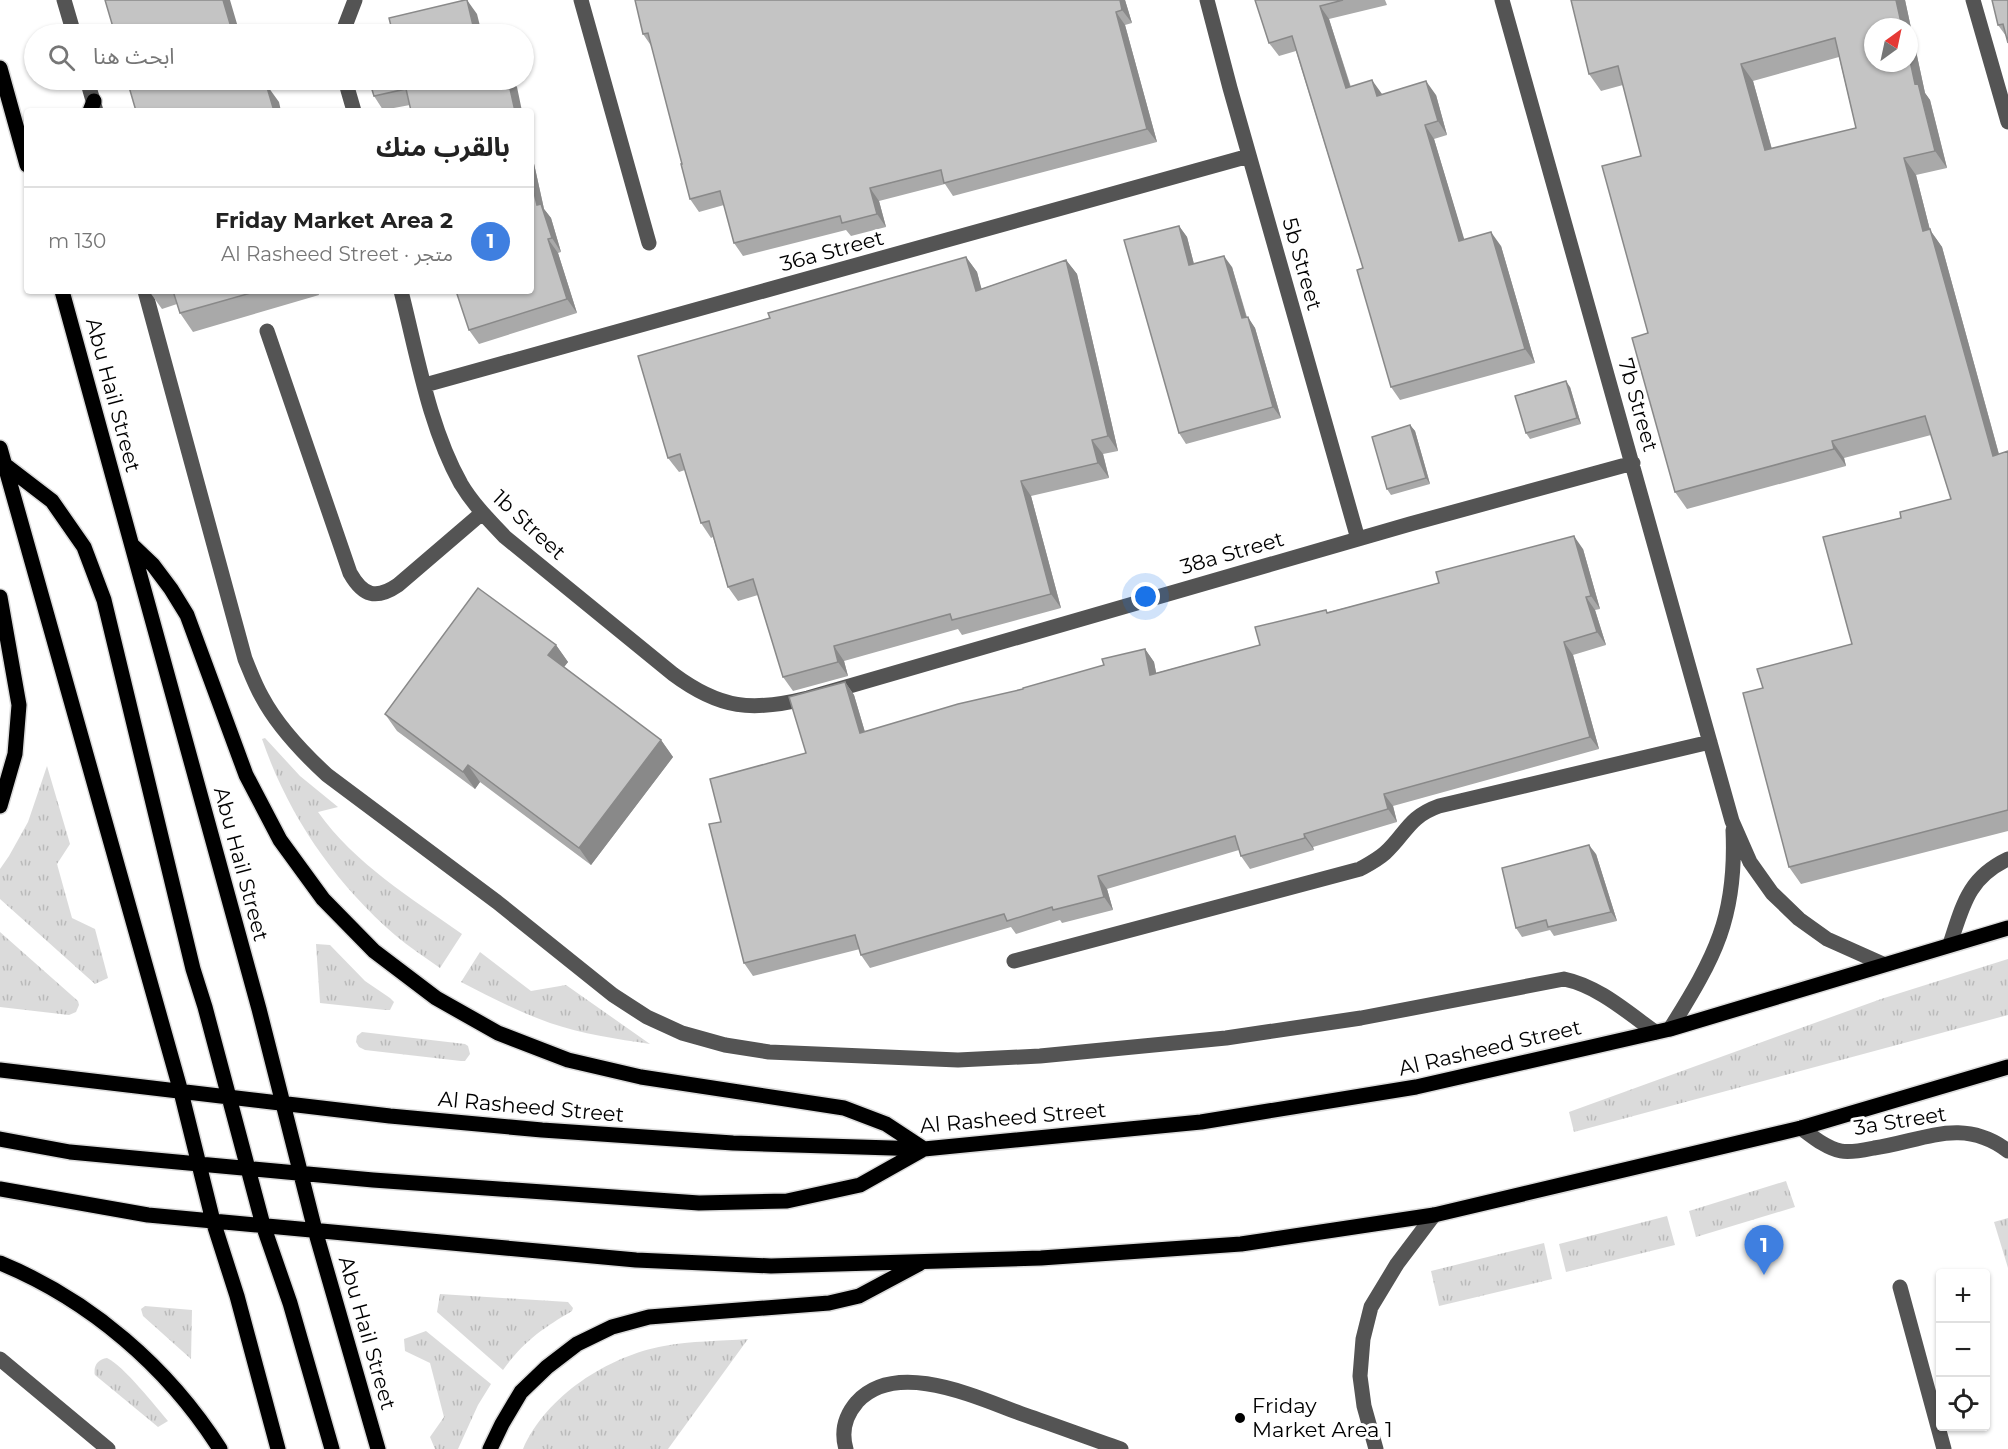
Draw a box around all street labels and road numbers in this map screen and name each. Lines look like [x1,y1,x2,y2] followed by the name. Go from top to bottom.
[1277,215,1328,313] street label: 5b Street
[777,225,886,276] street label: 36a Street
[81,315,146,475] street label: Abu Hail Street
[1613,355,1664,454] street label: 7b Street
[488,485,571,565] street label: 1b Street
[1177,526,1287,579] street label: 38a Street
[209,784,274,944] street label: Abu Hail Street
[1396,1014,1584,1081] street label: Al Rasheed Street
[437,1086,625,1127] street label: Al Rasheed Street
[919,1097,1107,1138] street label: Al Rasheed Street
[1852,1101,1948,1140] street label: 3a Street
[334,1253,401,1413] street label: Abu Hail Street

